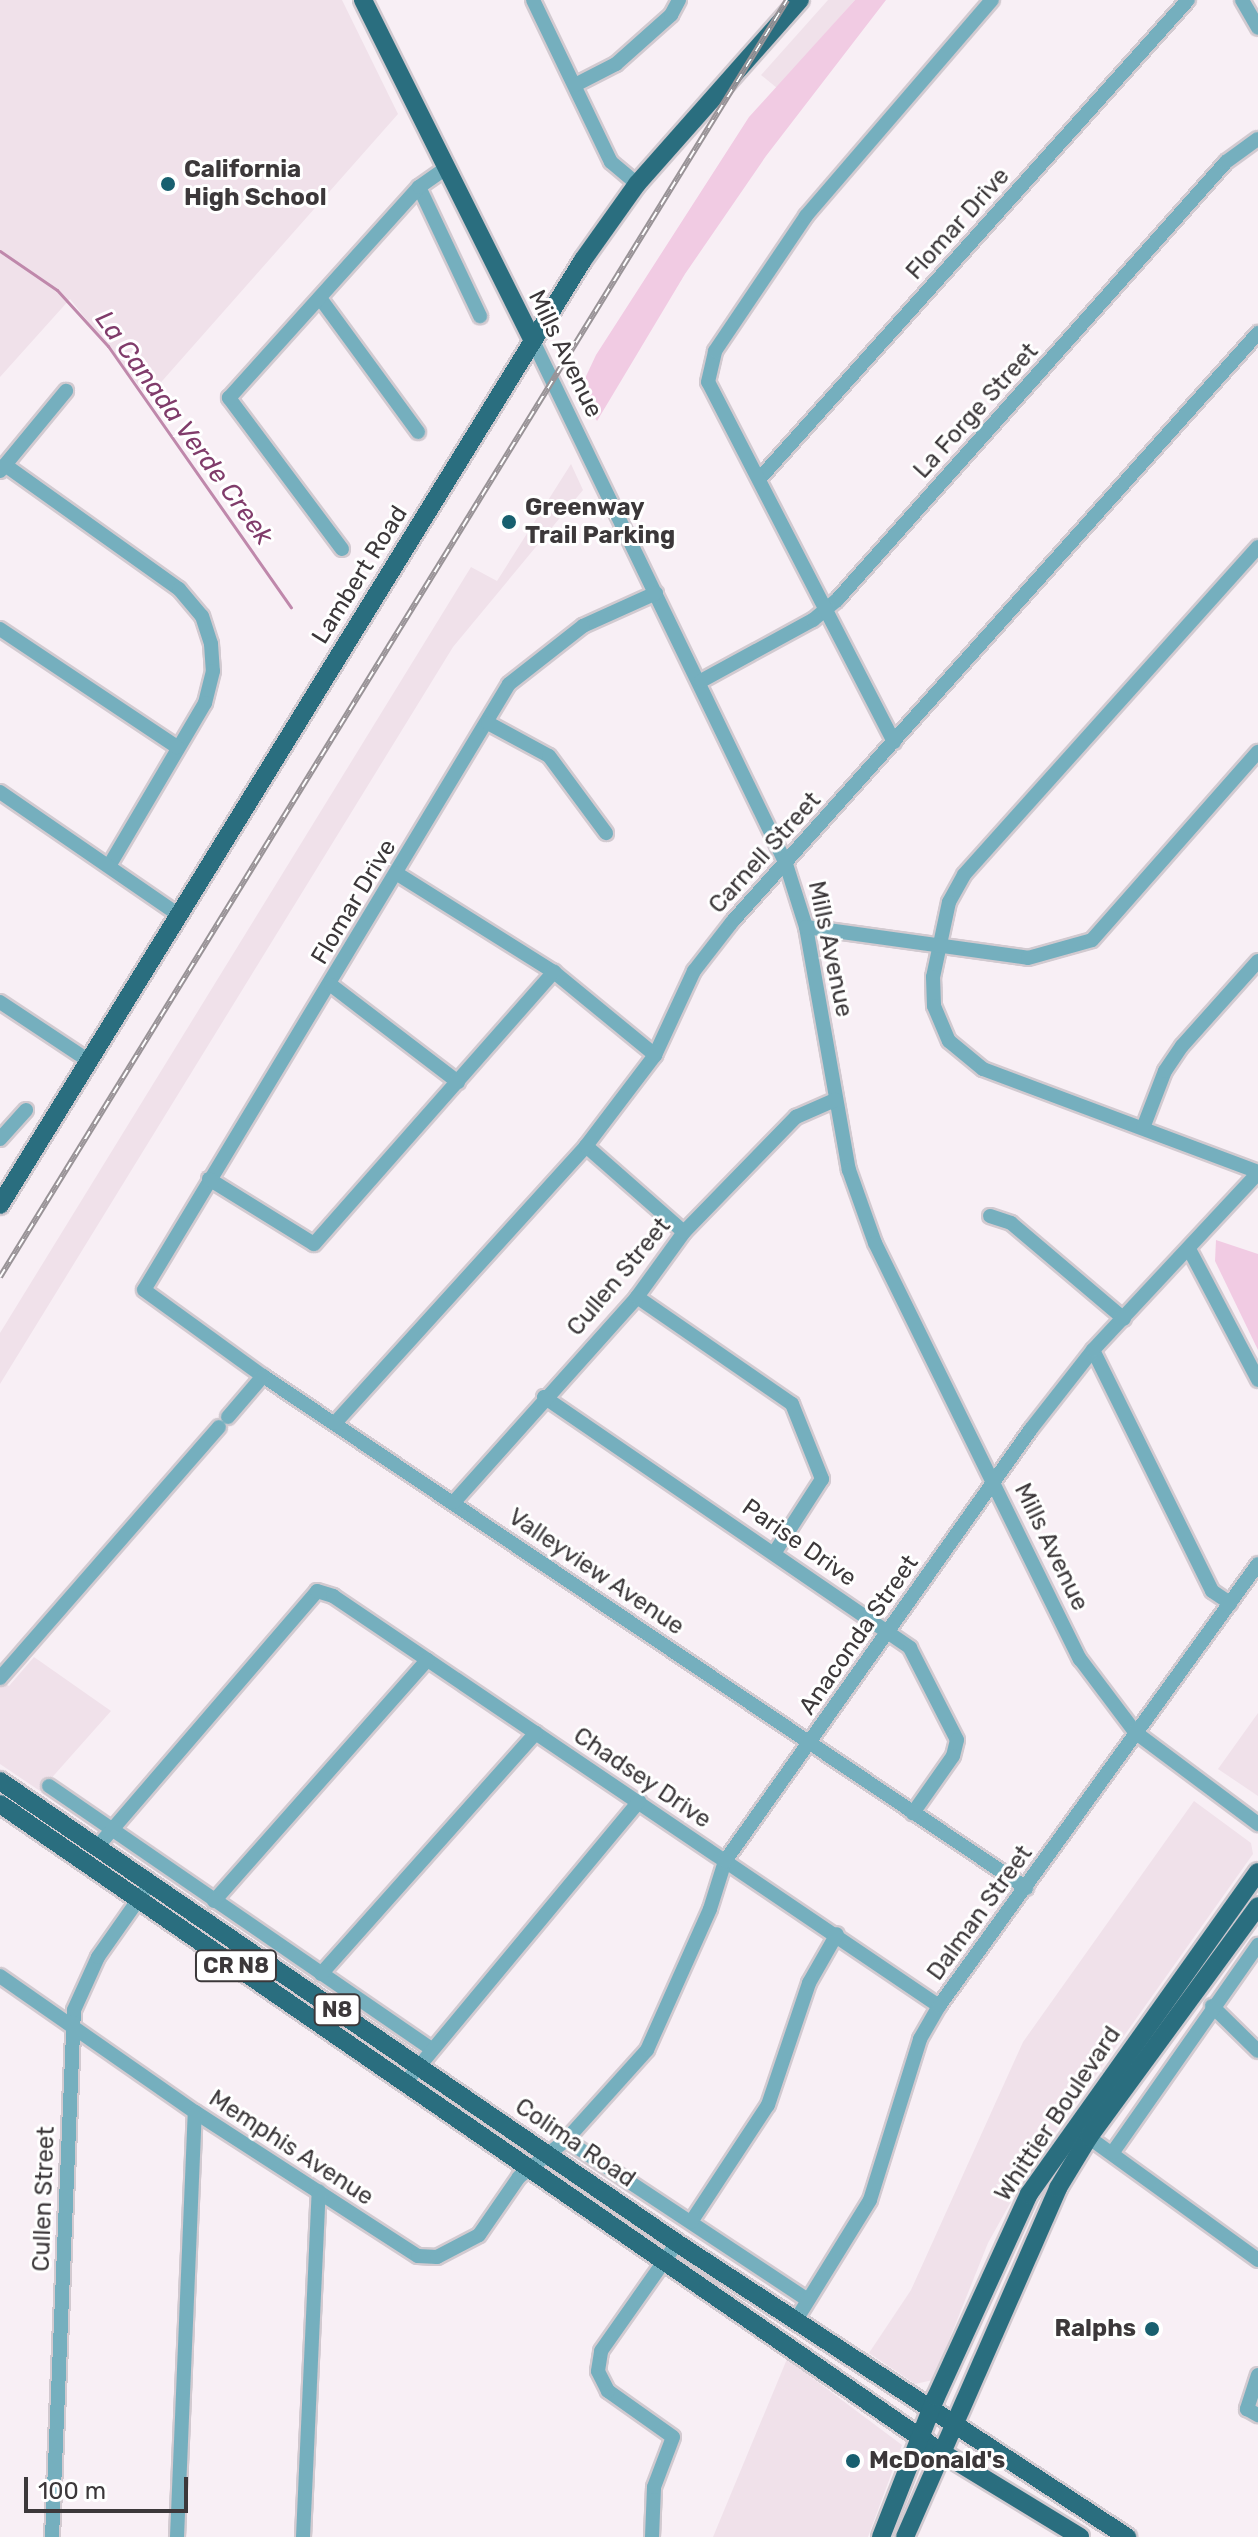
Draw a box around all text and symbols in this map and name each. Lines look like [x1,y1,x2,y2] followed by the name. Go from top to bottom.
[184,156,327,212] place label: California High School
[900,162,1016,286] street label: Flomar Drive
[159,175,177,193] marker: California High School
[522,285,608,423] street label: Mills Avenue
[88,304,280,552] water label: La Canada Verde Creek
[908,337,1044,485] street label: La Forge Street
[525,494,675,550] place label: Greenway Trail Parking
[306,501,414,649] street label: Lambert Road
[500,513,518,531] marker: Greenway Trail Parking
[703,786,827,920] street label: Carnell Street
[305,834,403,970] street label: Flomar Drive
[801,878,859,1020] street label: Mills Avenue
[561,1212,677,1342] street label: Cullen Street
[1008,1478,1094,1616] street label: Mills Avenue
[736,1493,862,1593] street label: Parise Drive
[502,1502,690,1642] street label: Valleyview Avenue
[793,1550,925,1720] street label: Anaconda Street
[568,1721,716,1835] street label: Chadsey Drive
[921,1840,1039,1986] street label: Dalman Street
[194,1948,278,1984] road number: CR N8
[313,1992,361,2028] road number: N8
[989,2021,1127,2207] street label: Whittier Boulevard
[203,2084,379,2212] street label: Memphis Avenue
[509,2092,641,2194] street label: Colima Road
[27,2126,61,2272] street label: Cullen Street
[1054,2315,1136,2343] place label: Ralphs
[1143,2320,1161,2338] marker: Ralphs
[869,2447,1005,2475] place label: McDonald's
[844,2452,862,2470] marker: McDonald's
[28,2461,192,2511] scale bar
[38,2477,106,2505] text: 100 m

